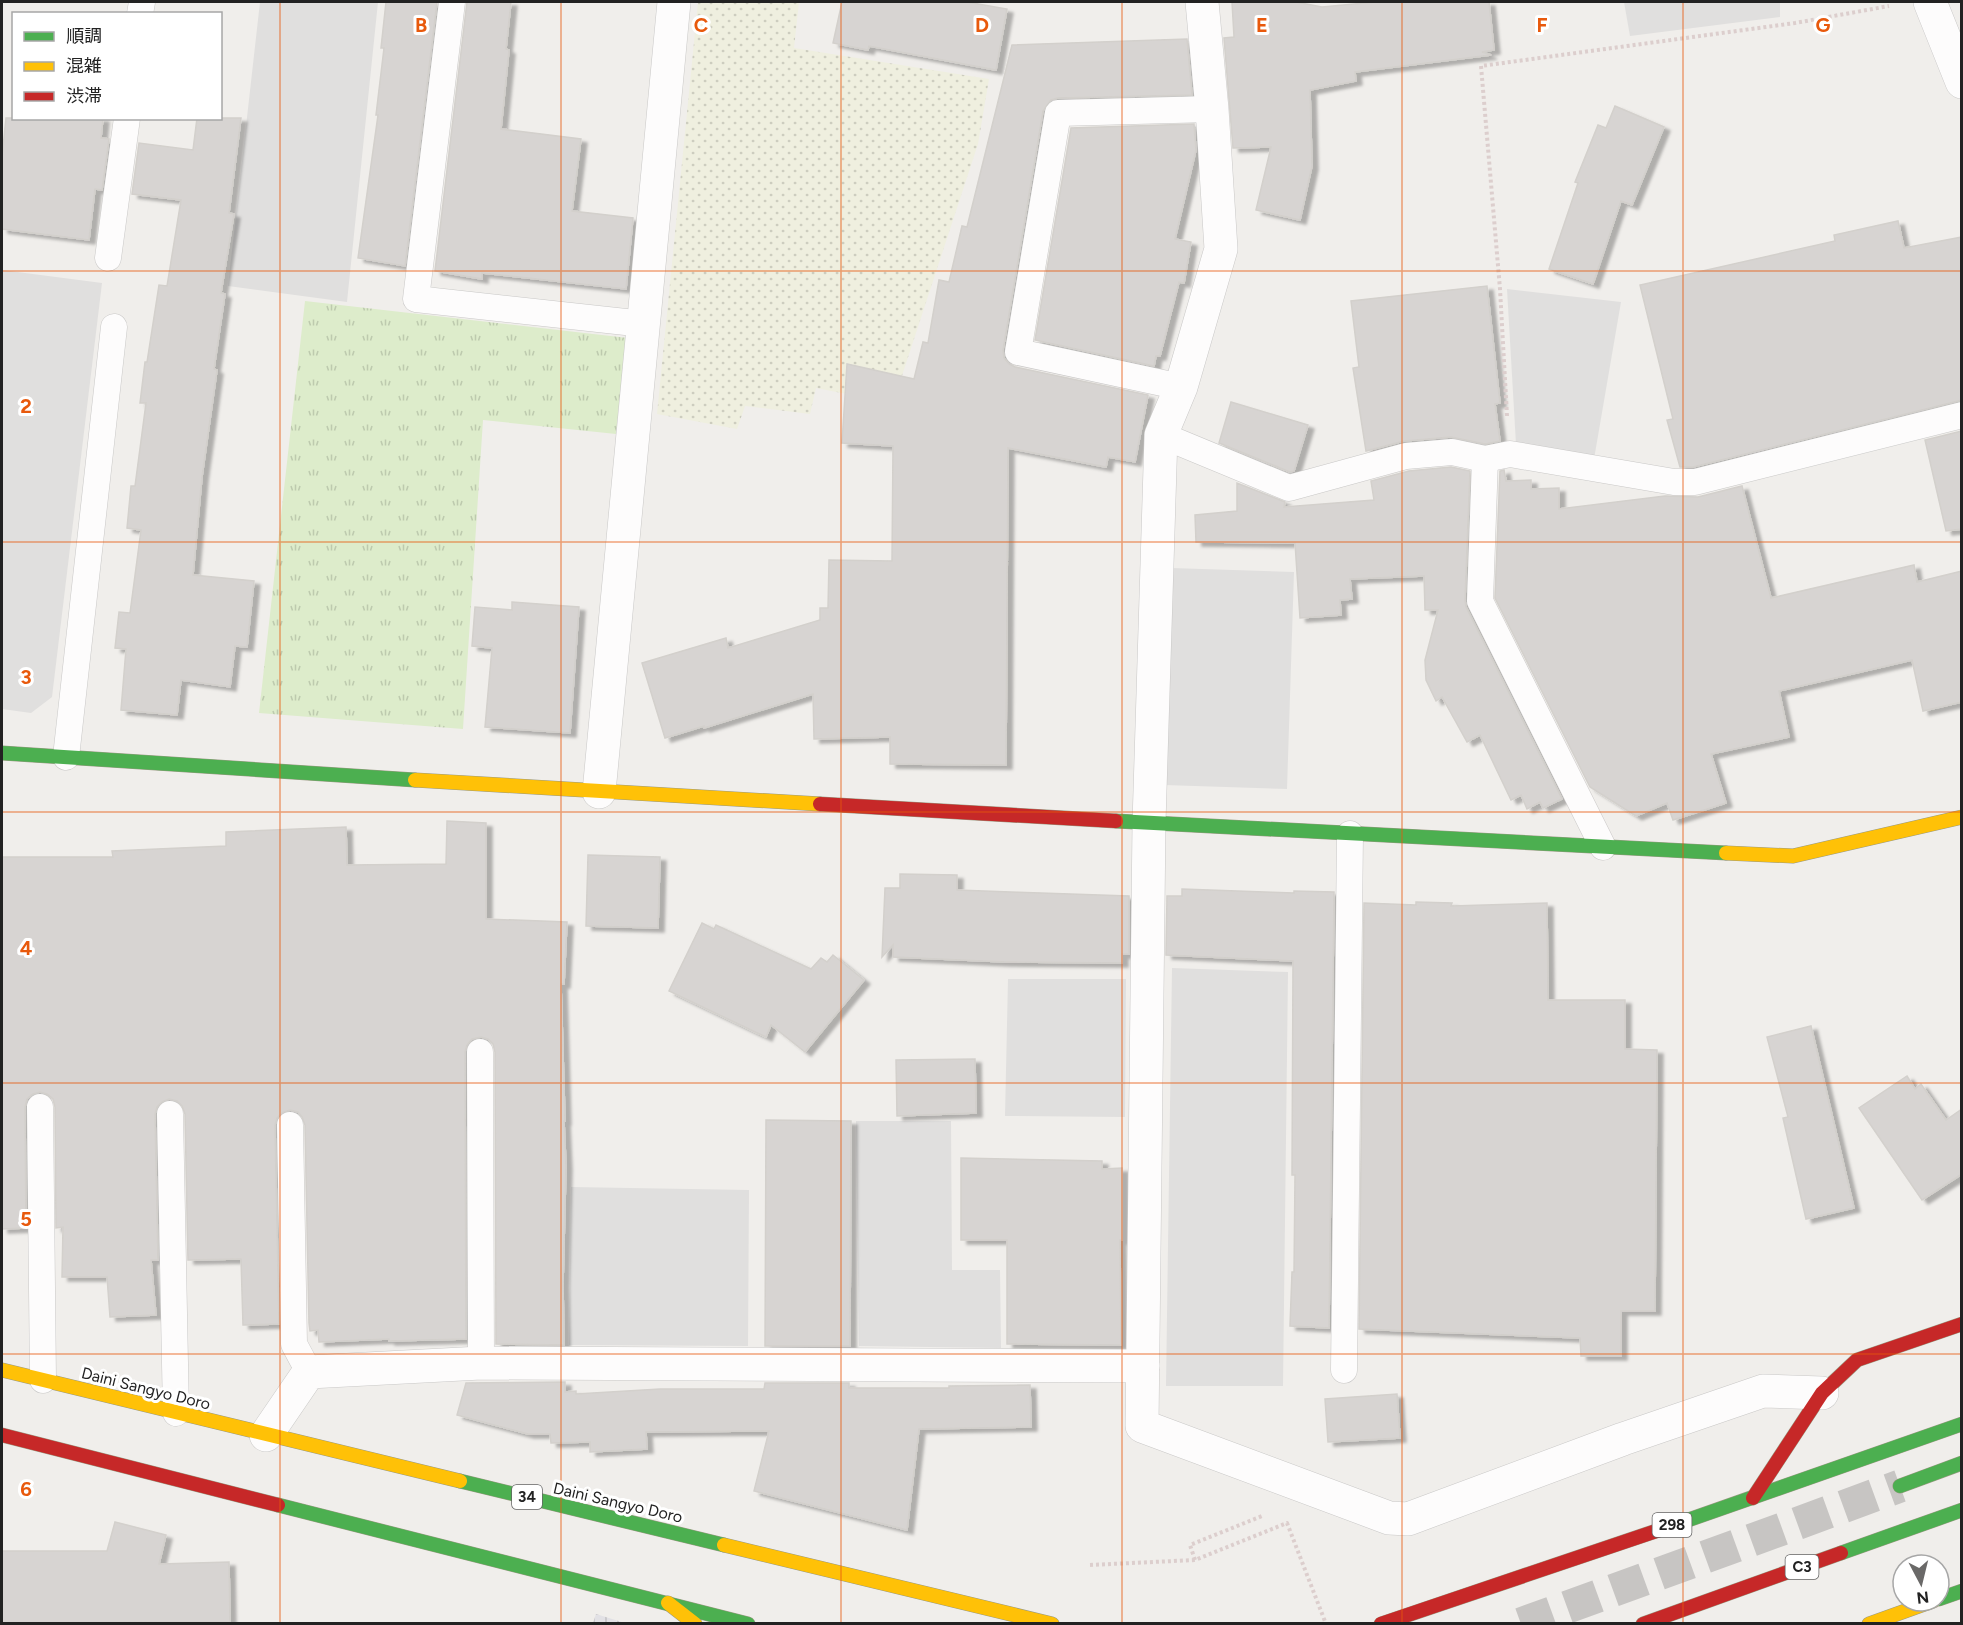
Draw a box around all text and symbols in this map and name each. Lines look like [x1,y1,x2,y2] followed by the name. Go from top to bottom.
[12,12,222,120] legend
[415,13,427,37] text: B
[694,13,708,37] text: C
[975,13,989,37] text: D
[1256,13,1268,37] text: E
[1536,13,1548,37] text: F
[1816,13,1831,37] text: G
[66,25,102,47] text: 順調
[66,55,102,77] text: 混雑
[66,85,102,107] text: 渋滞
[20,394,32,418] text: 2
[20,665,32,689] text: 3
[20,936,33,960] text: 4
[20,1207,32,1231] text: 5
[79,1363,212,1414] street label: Daini Sangyo Doro
[20,1477,32,1501] text: 6
[551,1478,684,1527] street label: Daini Sangyo Doro
[512,1485,542,1509] road number: 34
[1652,1513,1692,1537] road number: 298
[1891,1553,1951,1613] north arrow
[1786,1555,1818,1579] road number: C3
[1915,1587,1930,1608] text: N

